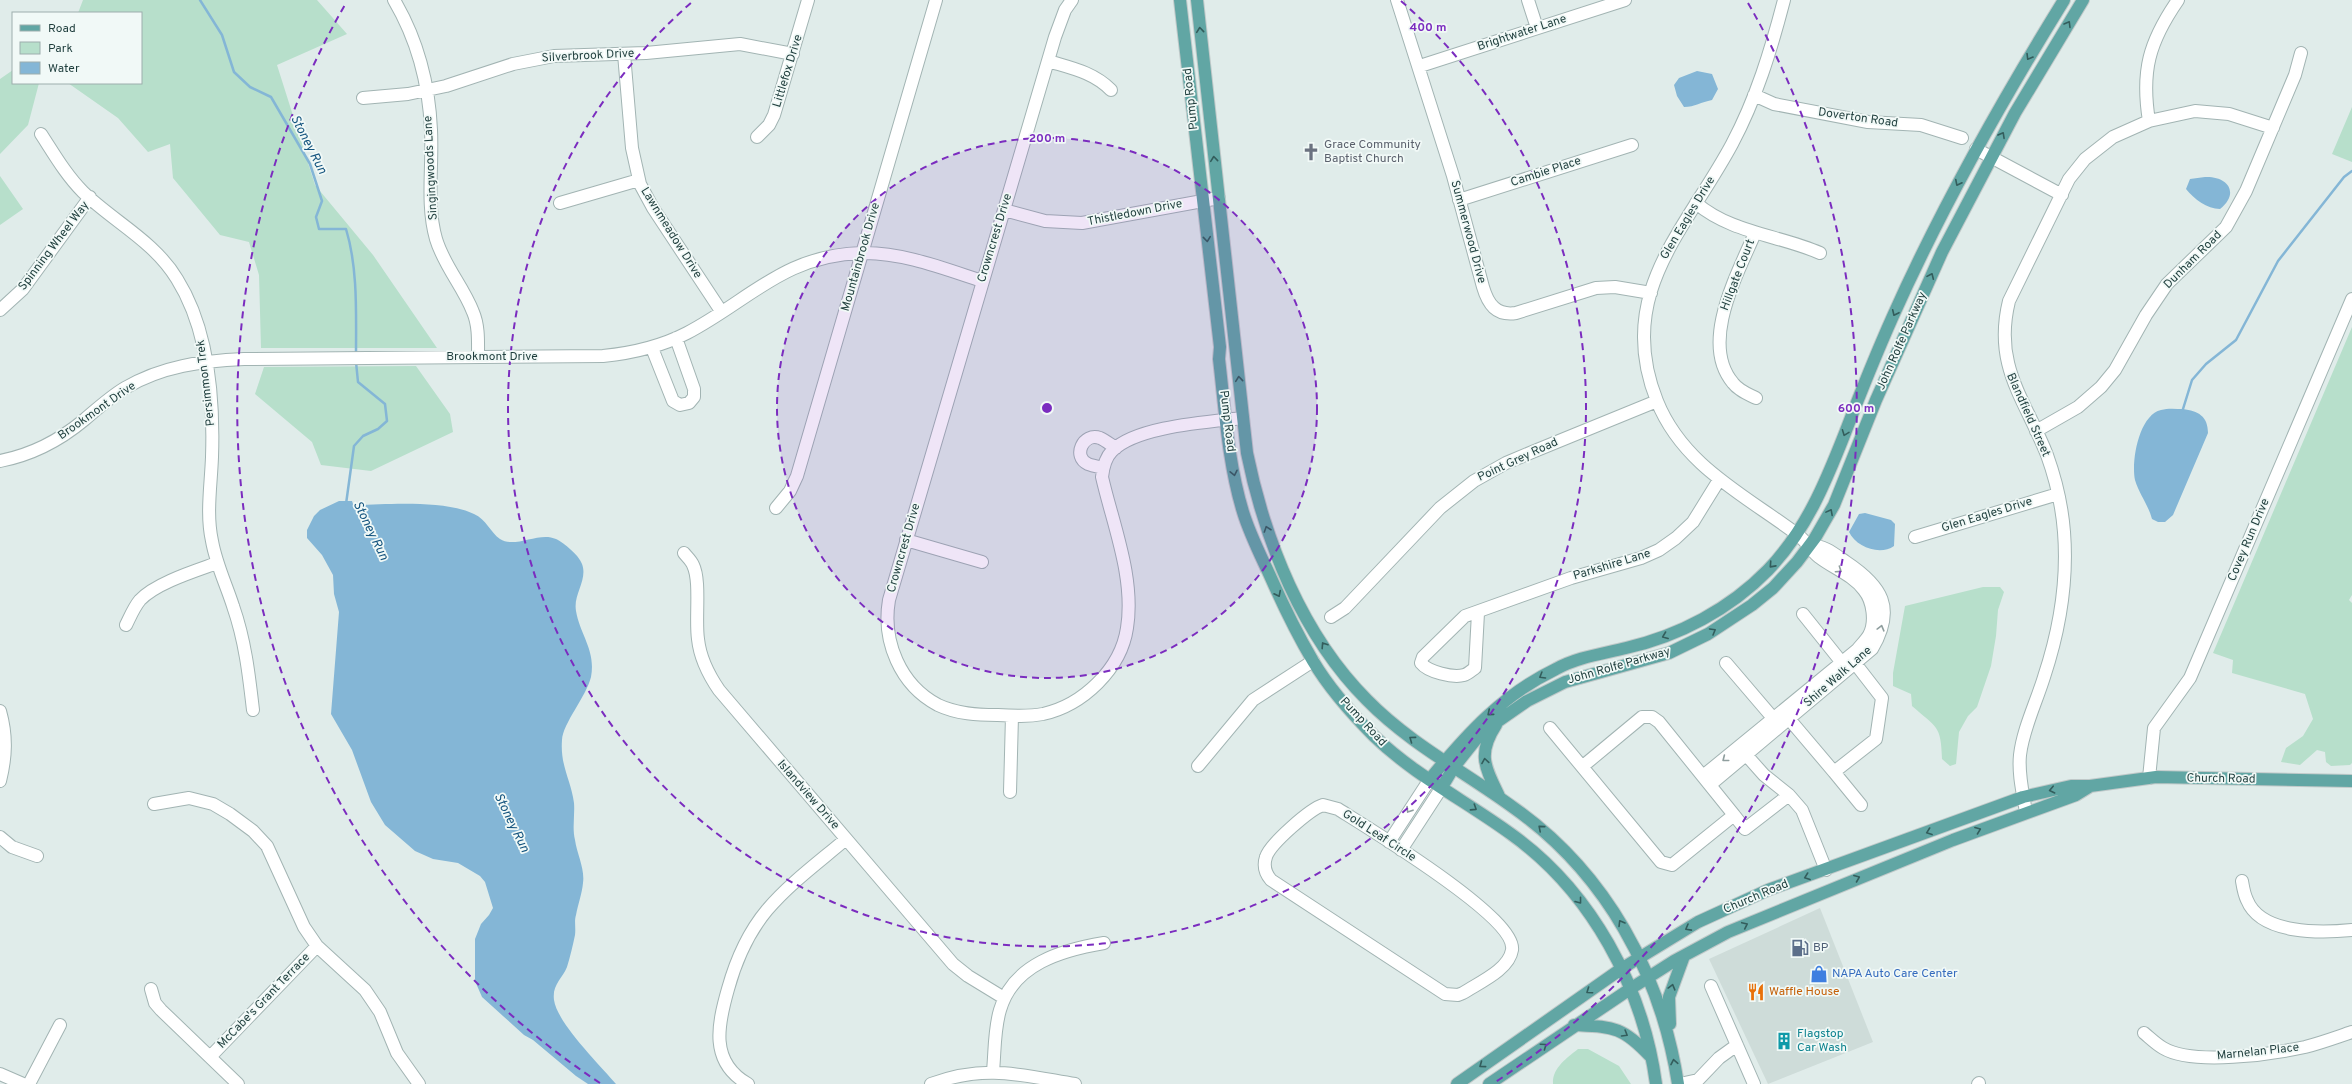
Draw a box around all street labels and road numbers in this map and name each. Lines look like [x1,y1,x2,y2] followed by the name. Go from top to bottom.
[1475,11,1569,55] street label: Brightwater Lane
[769,33,807,109] street label: Littlefox Drive
[541,46,635,66] street label: Silverbrook Drive
[1180,67,1202,131] street label: Pump Road
[1817,104,1899,132] street label: Doverton Road
[420,115,442,221] street label: Singingwoods Lane
[1509,153,1583,191] street label: Cambie Place
[1657,173,1719,263] street label: Glen Eagles Drive
[1447,179,1489,285] street label: Summerwood Drive
[636,184,706,282] street label: Lawnmeadow Drive
[974,192,1016,284] street label: Crowncrest Drive
[1086,196,1184,230] street label: Thistledown Drive
[15,198,93,294] street label: Spinning Wheel Way
[838,201,884,313] street label: Mountainbrook Drive
[2161,228,2225,292] street label: Dunham Road
[1717,237,1759,313] street label: Hillgate Court
[1873,289,1931,393] street label: John Rolfe Parkway
[193,339,219,427] street label: Persimmon Trek
[446,349,538,365] street label: Brookmont Drive
[2002,370,2054,460] street label: Blandfield Street
[55,378,139,444] street label: Brookmont Drive
[1215,389,1239,453] street label: Pump Road
[1475,434,1561,486] street label: Point Grey Road
[1940,494,2034,536] street label: Glen Eagles Drive
[2224,496,2274,584] street label: Covey Run Drive
[884,501,924,595] street label: Crowncrest Drive
[1571,546,1653,584] street label: Parkshire Lane
[1801,643,1875,711] street label: Shire Walk Lane
[1566,644,1672,688] street label: John Rolfe Parkway
[1336,694,1390,750] street label: Pump Road
[773,757,843,833] street label: Islandview Drive
[2186,770,2256,788] street label: Church Road
[1339,806,1419,866] street label: Gold Leaf Circle
[1721,876,1791,918] street label: Church Road
[214,950,314,1052] street label: McCabe's Grant Terrace
[2216,1040,2300,1064] street label: Marnelan Place

